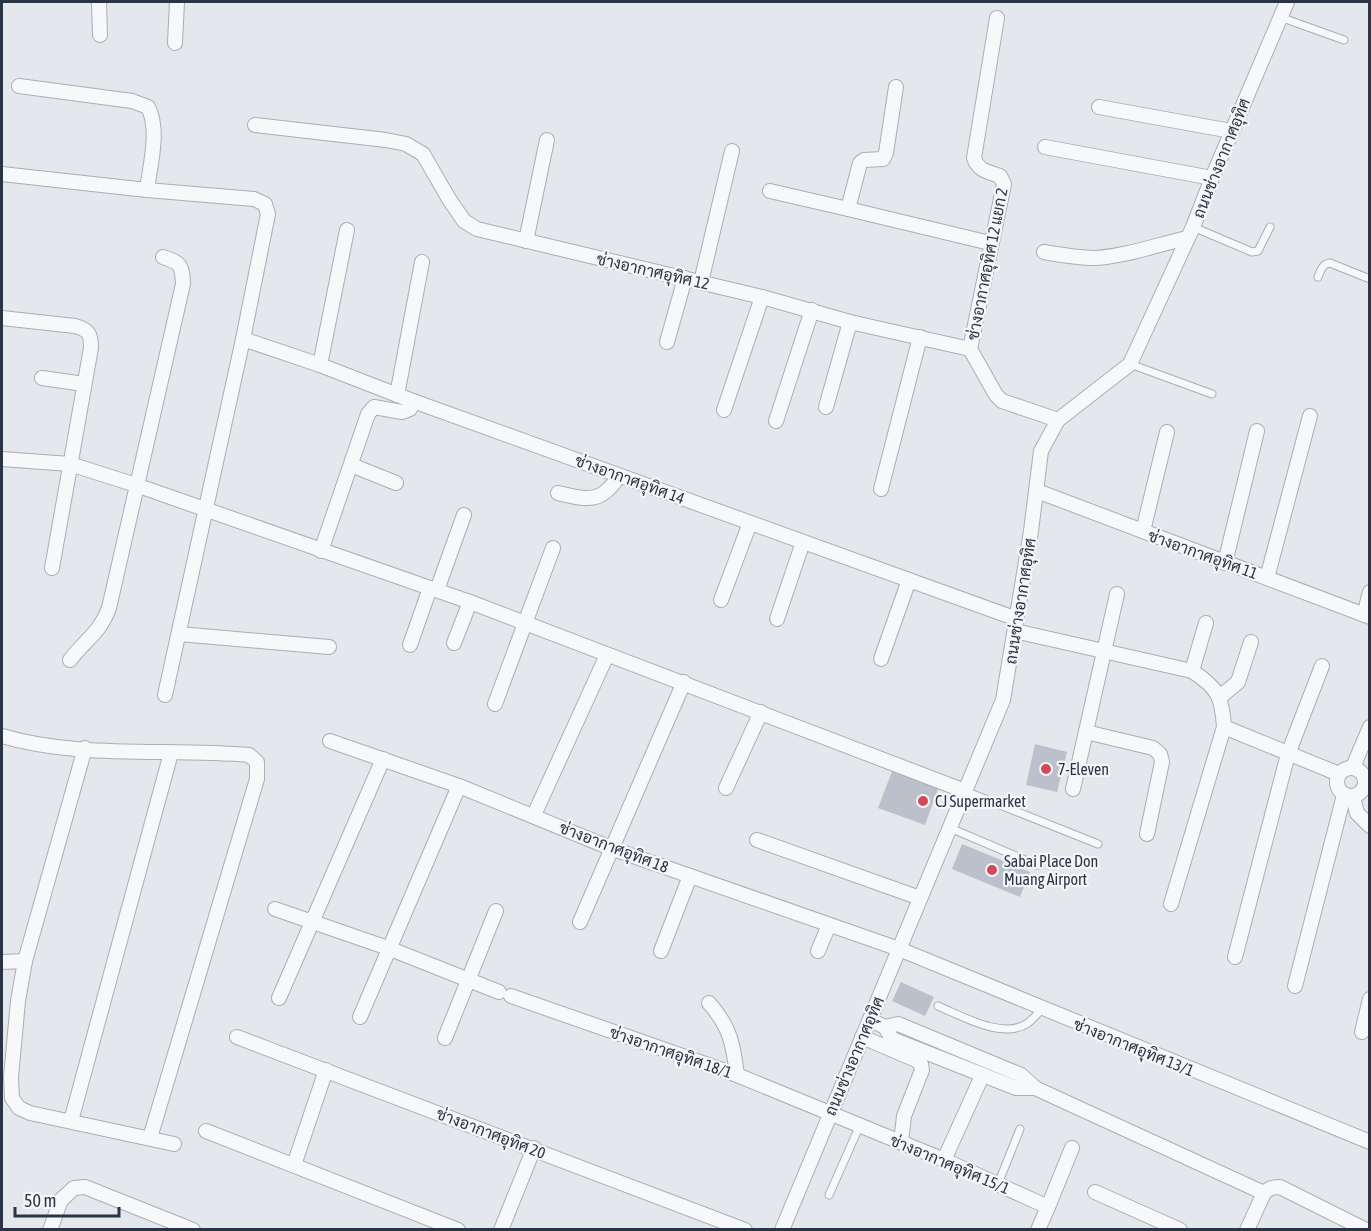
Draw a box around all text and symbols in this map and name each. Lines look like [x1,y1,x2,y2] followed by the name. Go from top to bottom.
[1188,95,1256,222] street label: ถนนช่างอากาศอุทิศ
[962,186,1014,342] street label: ช่างอากาศอุทิศ 12 แยก 2
[594,248,711,296] street label: ช่างอากาศอุทิศ 12
[572,450,688,510] street label: ช่างอากาศอุทิศ 14
[1145,525,1261,585] street label: ช่างอากาศอุทิศ 11
[1000,536,1042,666] street label: ถนนช่างอากาศอุทิศ
[1058,760,1109,778] place label: 7-Eleven
[1039,762,1053,776] marker: 7-Eleven
[935,792,1026,811] place label: CJ Supermarket
[916,794,930,808] marker: CJ Supermarket
[556,817,671,879] street label: ช่างอากาศอุทิศ 18
[1004,852,1098,889] place label: Sabai Place Don Muang Airport
[985,863,999,877] marker: Sabai Place Don Muang Airport
[820,993,890,1119] street label: ถนนช่างอากาศอุทิศ
[1070,1014,1197,1082] street label: ช่างอากาศอุทิศ 13/1
[606,1022,735,1084] street label: ช่างอากาศอุทิศ 18/1
[433,1103,548,1165] street label: ช่างอากาศอุทิศ 20
[886,1130,1013,1200] street label: ช่างอากาศอุทิศ 15/1
[15,1180,118,1218] scale bar
[24,1190,56,1211] text: 50 m

